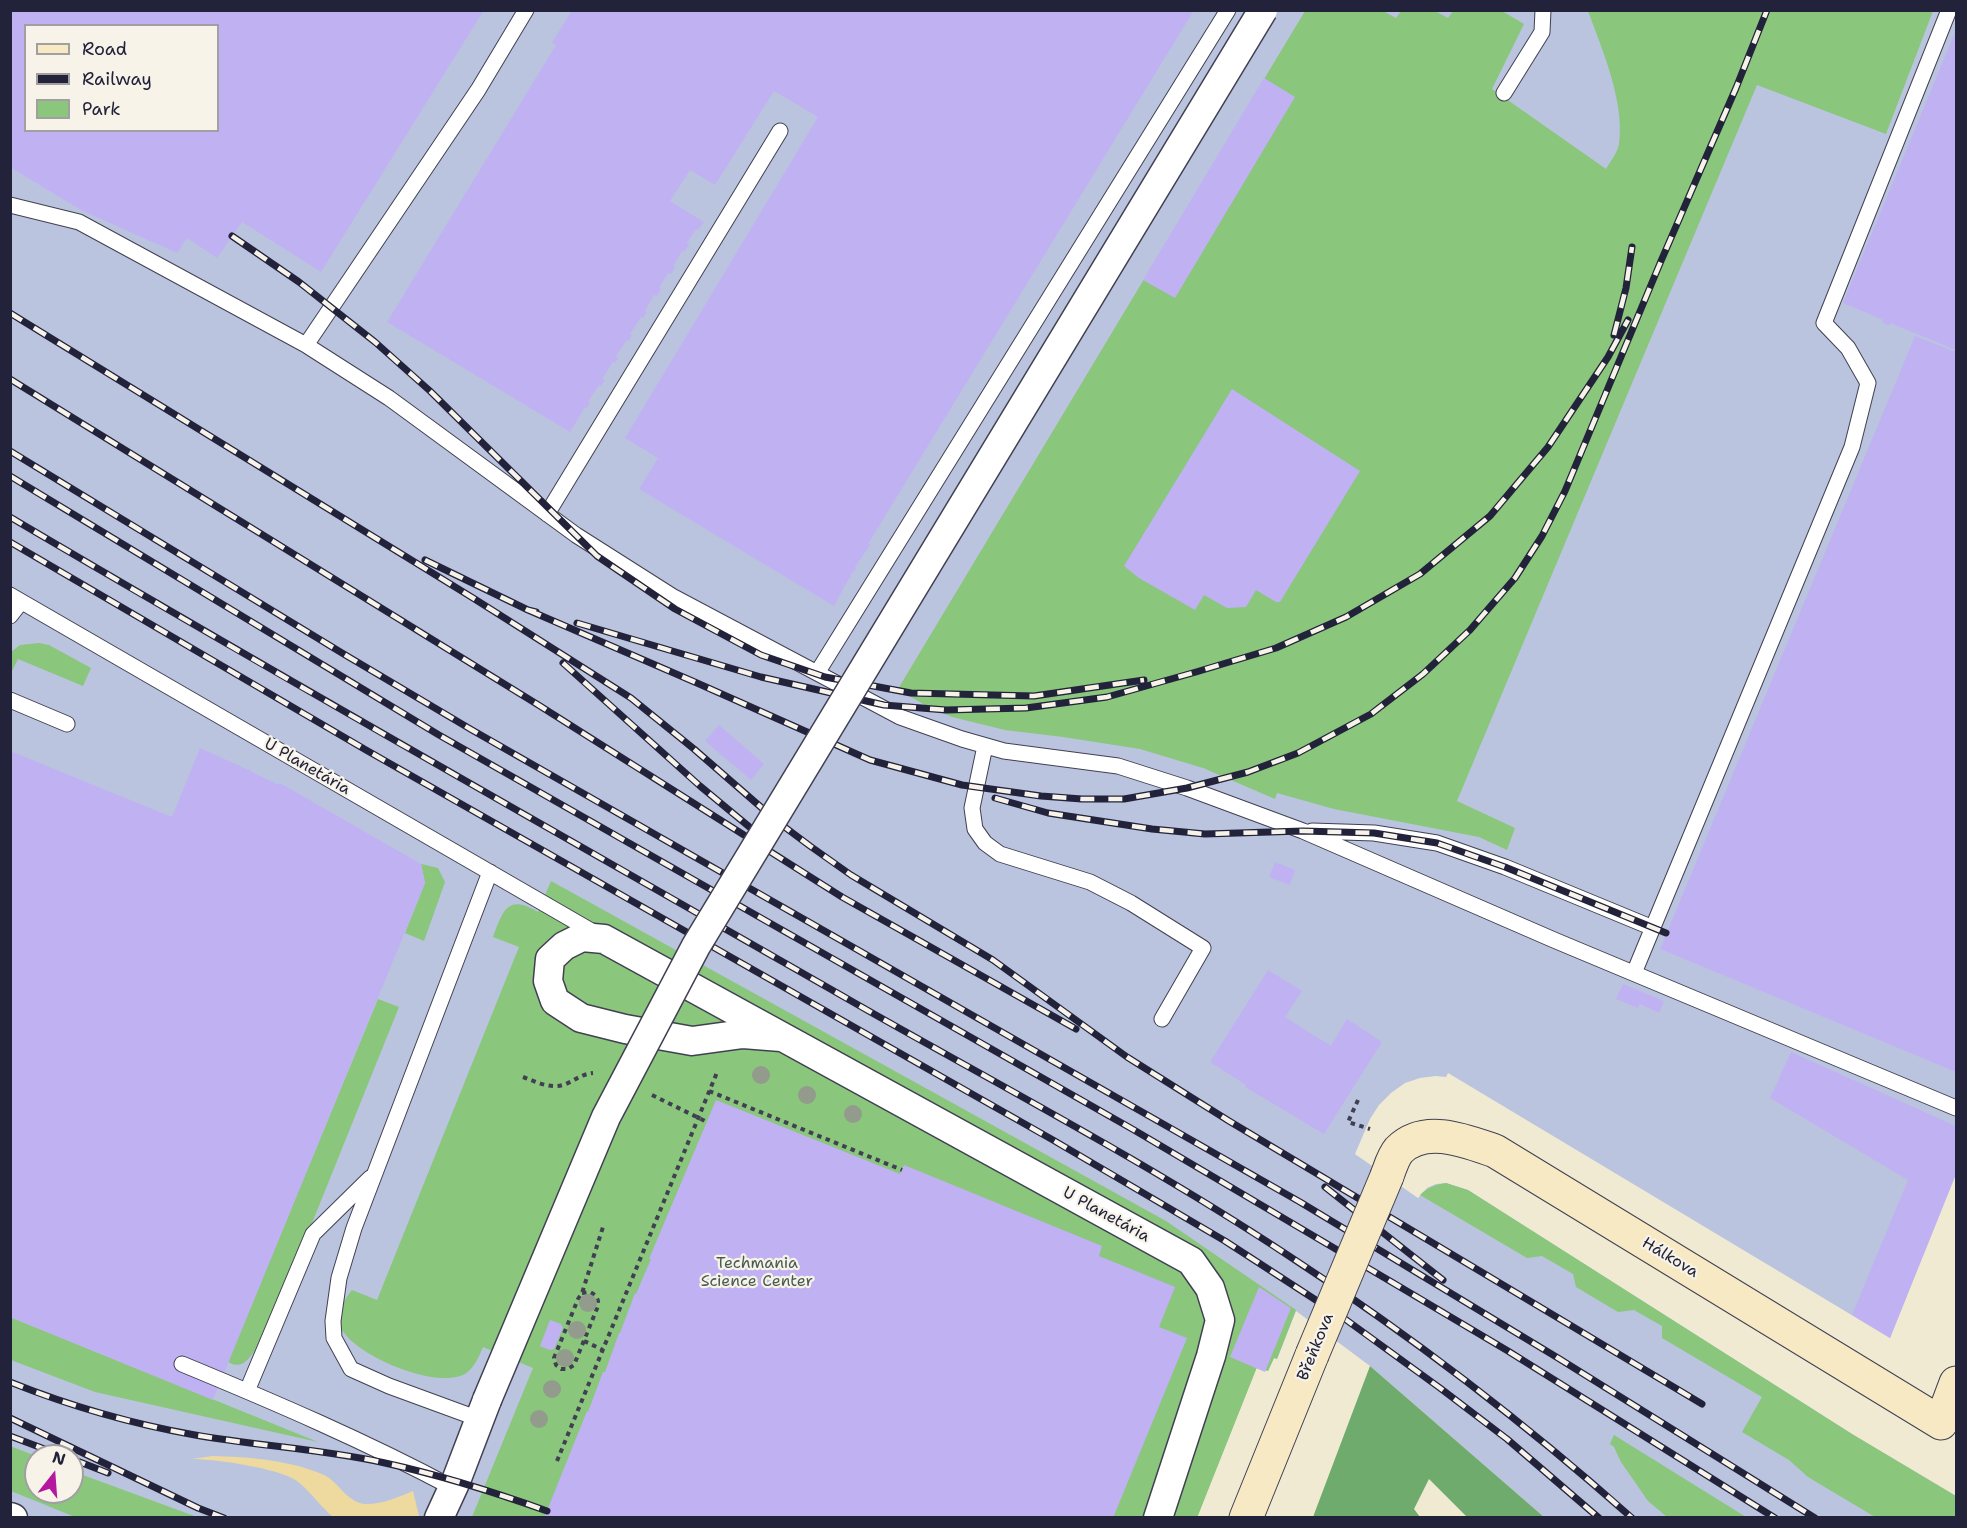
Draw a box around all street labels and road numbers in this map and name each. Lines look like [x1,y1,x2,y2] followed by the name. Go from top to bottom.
[260,735,354,799] street label: U Planetária
[1059,1183,1153,1247] street label: U Planetária
[1638,1234,1702,1282] street label: Hálkova
[1294,1311,1338,1383] street label: Břeňkova

